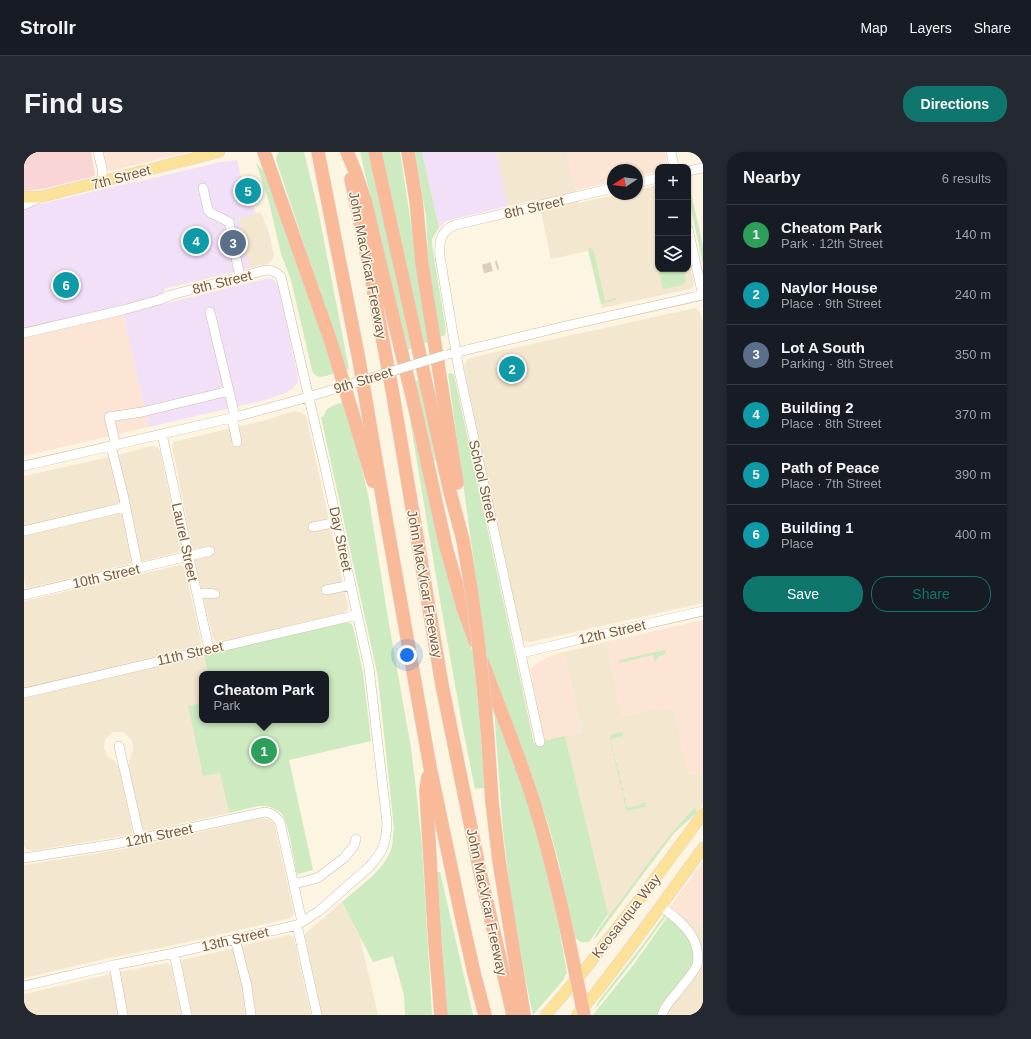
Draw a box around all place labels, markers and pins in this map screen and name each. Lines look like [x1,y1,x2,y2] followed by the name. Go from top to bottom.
[235,176,261,206] pin: 5
[183,226,209,256] pin: 4
[220,228,246,258] pin: 3
[53,270,79,300] pin: 6
[499,354,525,384] pin: 2
[251,736,277,766] pin: 1

